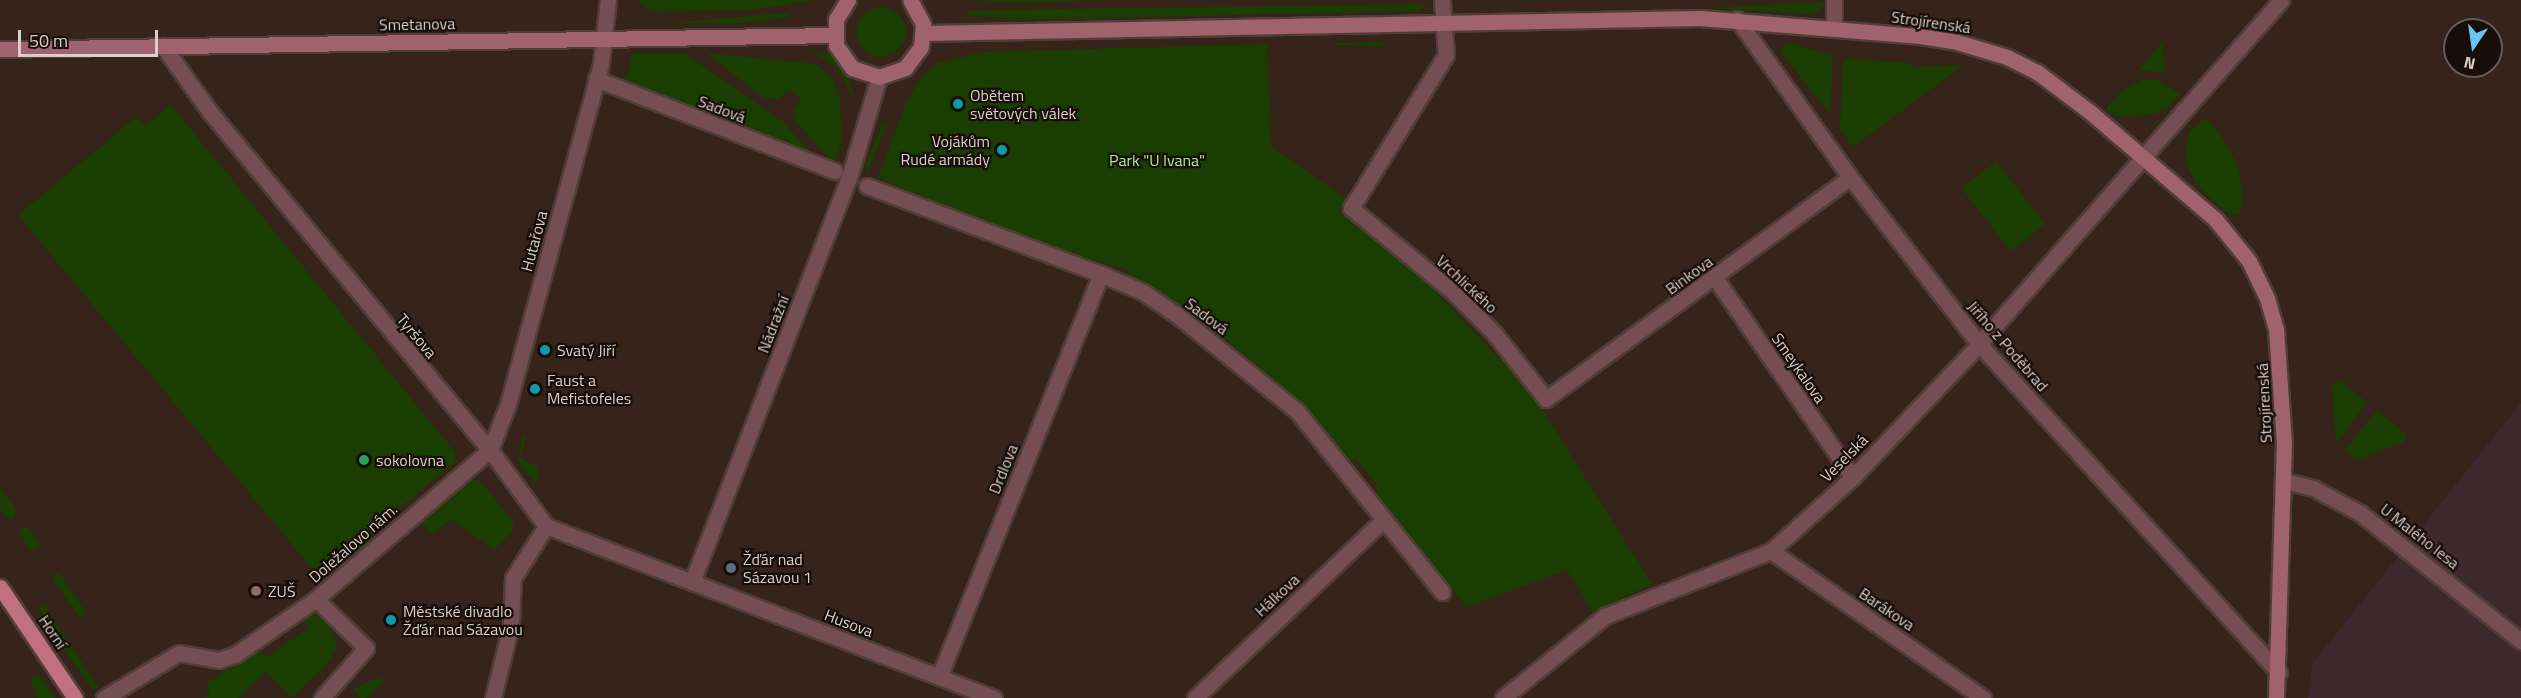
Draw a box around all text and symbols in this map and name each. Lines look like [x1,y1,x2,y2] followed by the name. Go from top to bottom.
[1890,7,1972,37] street label: Strojírenská
[379,14,455,34] street label: Smetanova
[21,18,160,56] scale bar
[2443,18,2503,78] north arrow
[29,27,68,54] text: 50 m
[2461,51,2478,77] text: N
[970,85,1076,123] place label: Obětem světových válek
[696,91,748,127] street label: Sadová
[951,97,965,111] marker: Obětem světových válek
[900,131,990,169] place label: Vojákům Rudé armády
[995,143,1009,157] marker: Vojákům Rudé armády
[1109,150,1205,170] park label: Park "U Ivana"
[517,208,551,274] street label: Hutařova
[1432,251,1502,317] street label: Vrchlického
[1662,252,1716,298] street label: Binkova
[753,292,793,356] street label: Nádražní
[1182,294,1232,338] street label: Sadová
[1964,297,2052,395] street label: Jiřího z Poděbrad
[393,310,441,362] street label: Tyršova
[1768,329,1830,407] street label: Smeykalova
[557,340,615,360] place label: Svatý Jiří
[538,343,552,357] marker: Svatý Jiří
[2252,363,2276,443] street label: Strojírenská
[547,370,631,408] place label: Faust a Mefistofeles
[528,382,542,396] marker: Faust a Mefistofeles
[1816,430,1872,486] street label: Veselská
[984,441,1022,497] street label: Drdlova
[376,450,444,470] place label: sokolovna
[357,453,371,467] marker: sokolovna
[305,499,401,587] street label: Doležalovo nám.
[2377,499,2463,573] street label: U Malého lesa
[743,549,812,587] place label: Žďár nad Sázavou 1
[724,561,738,575] marker: Žďár nad Sázavou 1
[1251,570,1303,620] street label: Hálkova
[268,581,296,601] place label: ZUŠ
[1856,583,1918,635] street label: Barákova
[249,584,263,598] marker: ZUŠ
[403,601,523,639] place label: Městské divadlo Žďár nad Sázavou
[822,605,876,641] street label: Husova
[35,611,71,653] street label: Horní
[384,613,398,627] marker: Městské divadlo Žďár nad Sázavou

